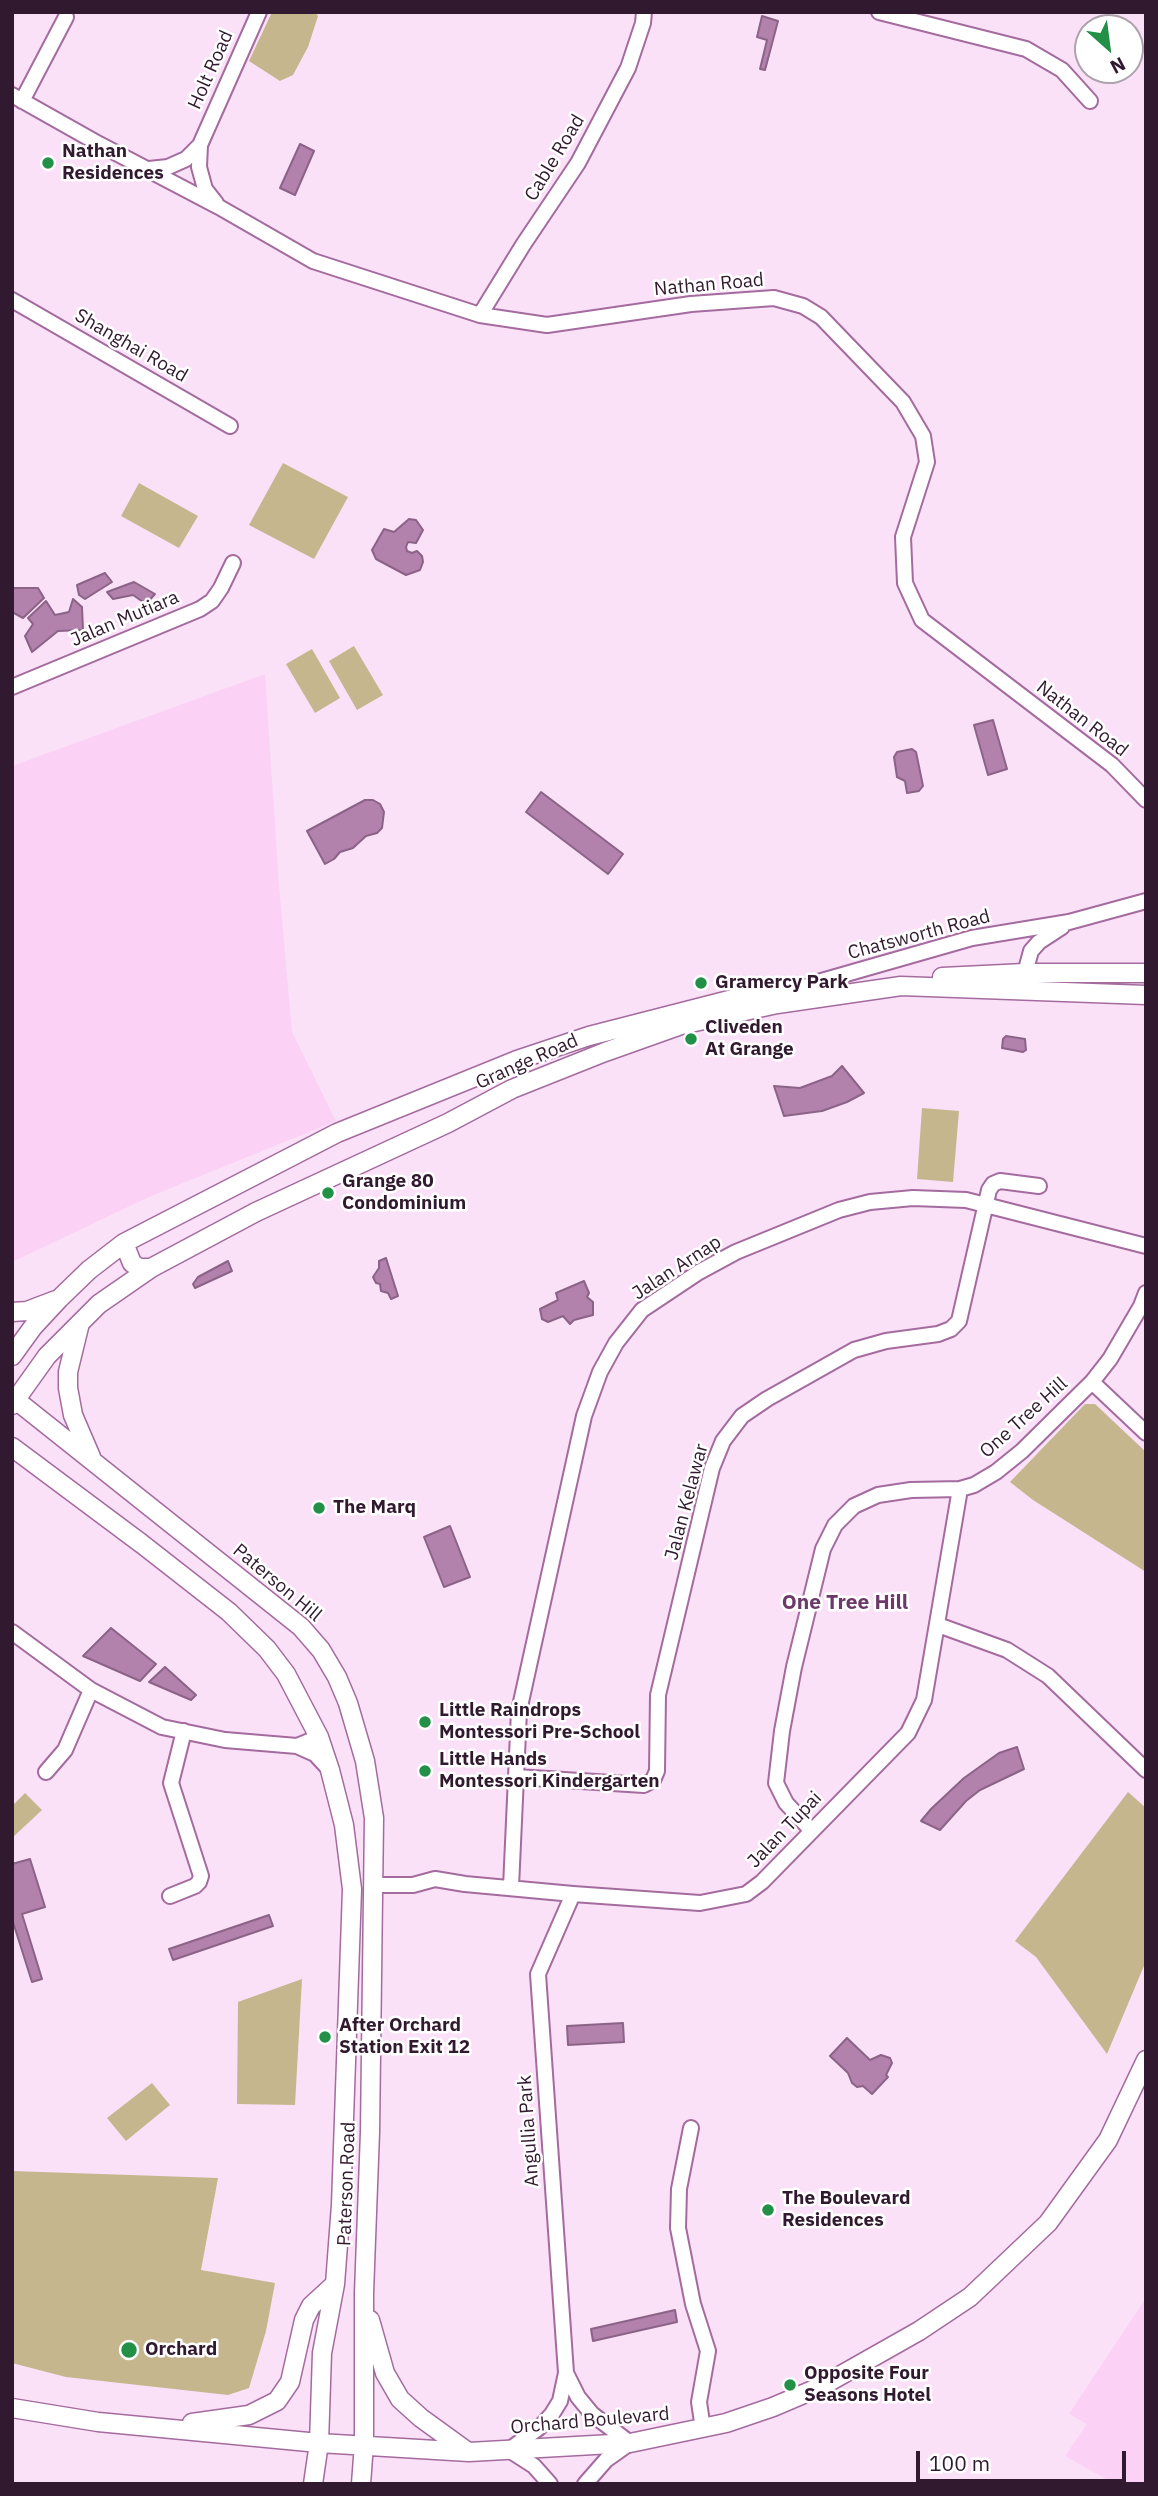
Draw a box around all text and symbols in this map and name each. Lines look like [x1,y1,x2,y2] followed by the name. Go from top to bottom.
[1074,14,1144,84] north arrow
[184,27,238,113] street label: Holt Road
[1106,52,1130,80] text: N
[520,111,590,205] street label: Cable Road
[62,141,164,185] place label: Nathan Residences
[40,155,56,171] marker: Nathan Residences
[653,269,765,301] street label: Nathan Road
[70,304,192,388] street label: Shanghai Road
[67,586,183,652] street label: Jalan Mutiara
[1032,676,1132,762] street label: Nathan Road
[845,905,993,965] street label: Chatsworth Road
[715,972,848,994] place label: Gramercy Park
[693,975,709,991] marker: Gramercy Park
[705,1017,794,1061] place label: Cliveden At Grange
[472,1029,582,1095] street label: Grange Road
[683,1031,699,1047] marker: Cliveden At Grange
[342,1171,466,1215] place label: Grange 80 Condominium
[320,1185,336,1201] marker: Grange 80 Condominium
[628,1231,726,1305] street label: Jalan Arnap
[976,1373,1072,1463] street label: One Tree Hill
[661,1441,713,1563] street label: Jalan Kelawar
[333,1497,416,1519] place label: The Marq
[311,1500,327,1516] marker: The Marq
[228,1539,326,1627] street label: Paterson Hill
[782,1590,908,1616] district label: One Tree Hill
[439,1700,640,1744] place label: Little Raindrops Montessori Pre-School
[417,1714,433,1730] marker: Little Raindrops Montessori Pre-School
[439,1749,660,1793] place label: Little Hands Montessori Kindergarten
[417,1763,433,1779] marker: Little Hands Montessori Kindergarten
[743,1787,827,1873] street label: Jalan Tupai
[339,2015,470,2059] place label: After Orchard Station Exit 12
[317,2029,333,2045] marker: After Orchard Station Exit 12
[514,2074,544,2188] street label: Angullia Park
[333,2121,361,2247] street label: Paterson Road
[782,2188,911,2232] place label: The Boulevard Residences
[760,2202,776,2218] marker: The Boulevard Residences
[145,2339,217,2361] place label: Orchard
[119,2340,139,2360] marker: Orchard
[804,2363,931,2407] place label: Opposite Four Seasons Hotel
[782,2377,798,2393] marker: Opposite Four Seasons Hotel
[509,2403,671,2439] street label: Orchard Boulevard
[920,2436,1130,2480] scale bar
[929,2449,990,2477] text: 100 m

